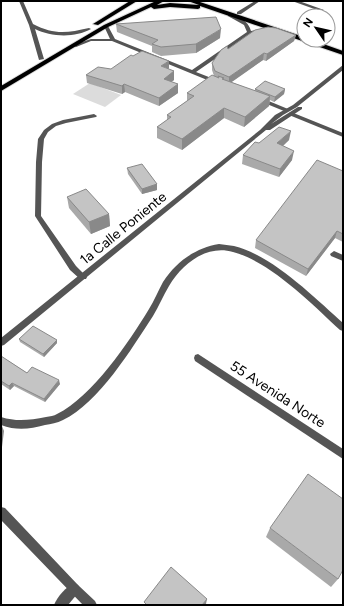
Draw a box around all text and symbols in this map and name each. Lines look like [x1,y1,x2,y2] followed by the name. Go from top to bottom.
[296,8,336,48] north arrow
[300,16,316,30] text: N
[77,188,170,268] street label: 1a Calle Poniente
[227,357,329,432] street label: 55 Avenida Norte

